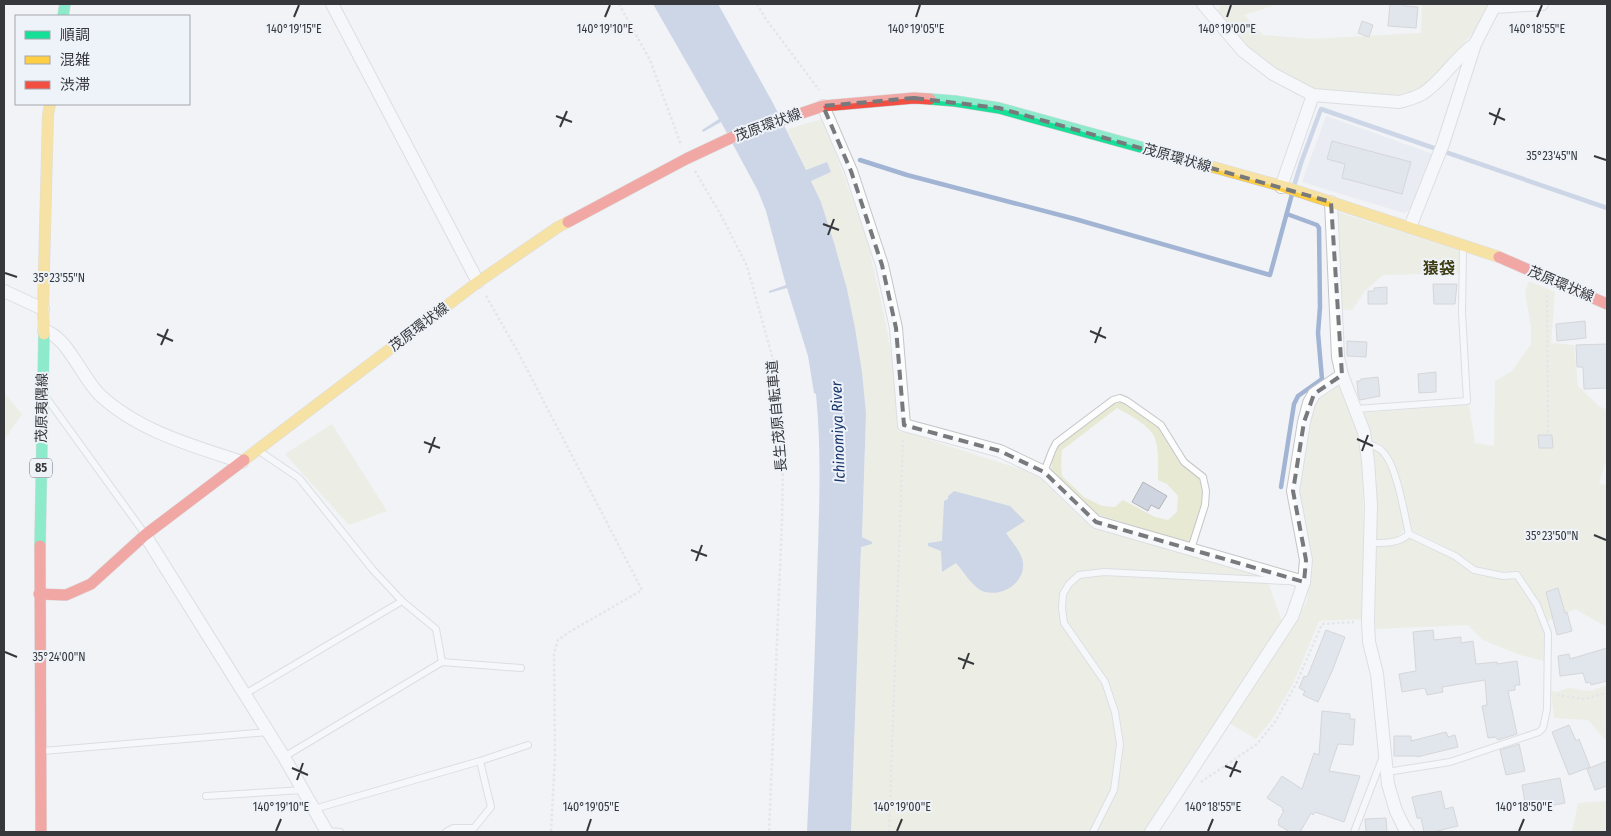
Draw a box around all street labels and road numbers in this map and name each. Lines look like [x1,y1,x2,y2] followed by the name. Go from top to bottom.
[732,105,804,145] street label: 茂原環状線
[1141,140,1213,176] street label: 茂原環状線
[1525,263,1597,305] street label: 茂原環状線
[386,299,452,355] street label: 茂原環状線
[764,359,790,473] street label: 長生茂原自転車道
[33,373,51,443] street label: 茂原夷隅線
[30,458,52,478] road number: 85

